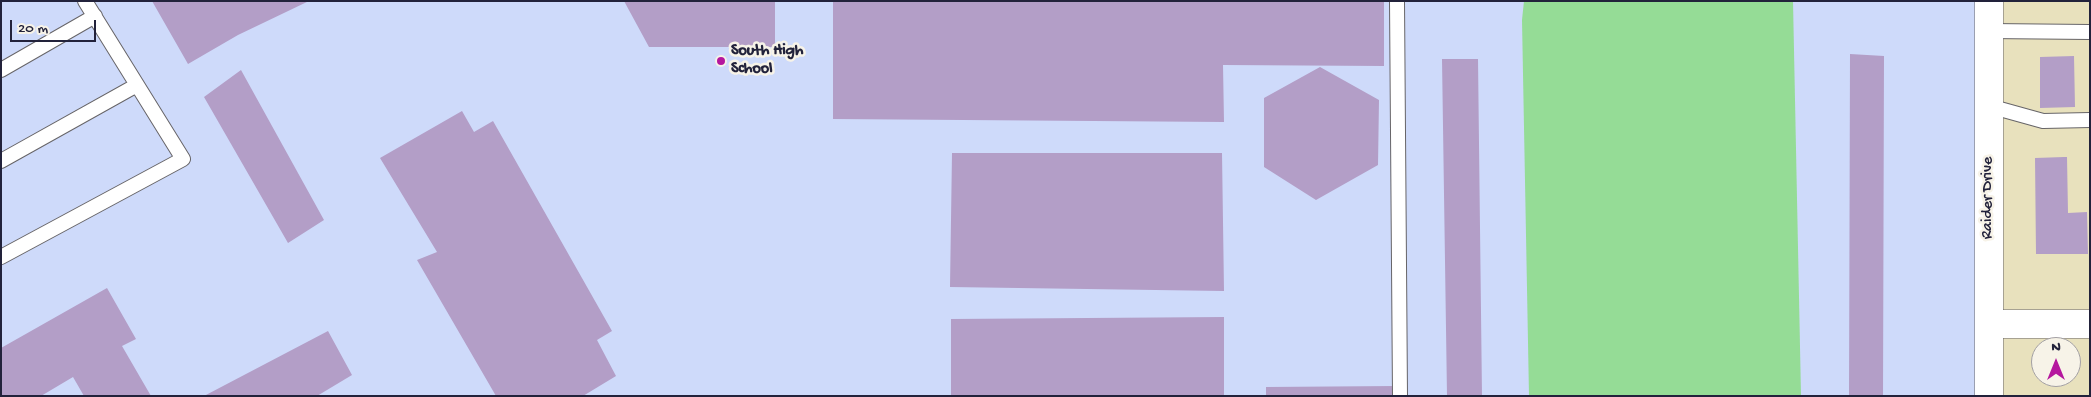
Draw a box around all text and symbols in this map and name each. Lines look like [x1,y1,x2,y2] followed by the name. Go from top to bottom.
[12,10,99,42] scale bar
[18,20,48,38] text: 20 m
[731,42,803,80] place label: South High School
[715,55,727,67] marker: South High School
[1979,157,1999,239] street label: Raider Drive
[2031,337,2081,387] north arrow
[2051,339,2061,356] text: N

